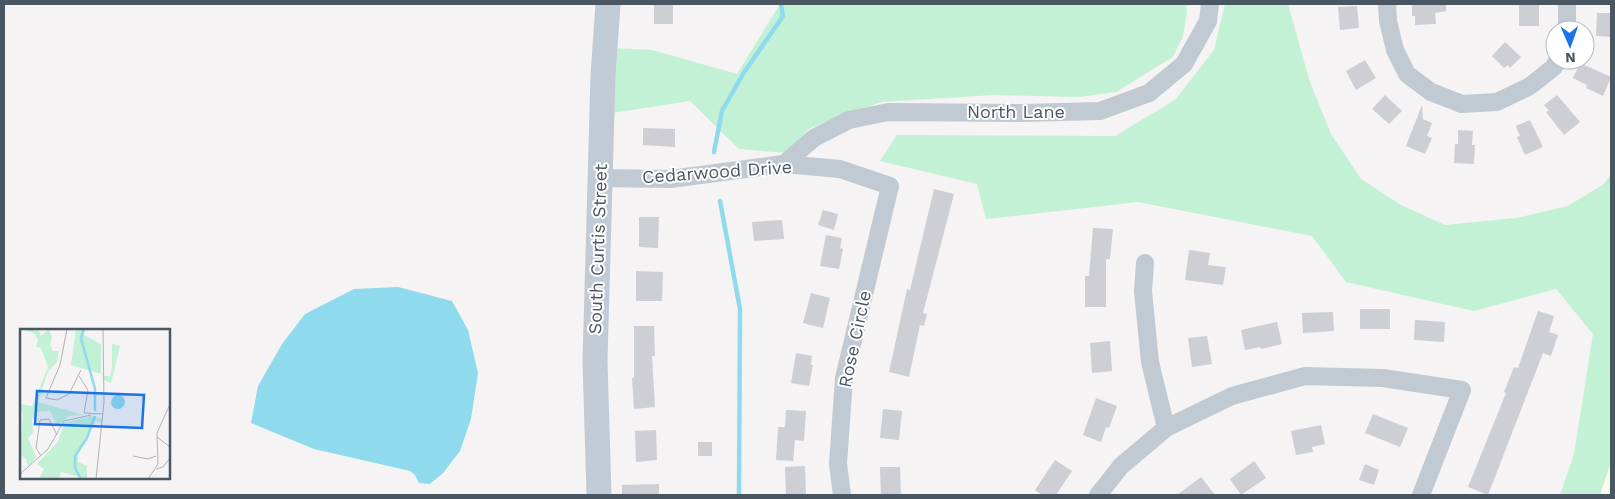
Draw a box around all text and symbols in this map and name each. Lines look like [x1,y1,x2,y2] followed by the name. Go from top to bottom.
[1545,20,1595,70] north arrow
[1565,50,1576,66] text: N
[967,101,1065,122] street label: North Lane
[641,156,793,187] street label: Cedarwood Drive
[584,163,611,335] street label: South Curtis Street
[834,288,875,389] street label: Rose Circle
[20,329,170,479] inset map

